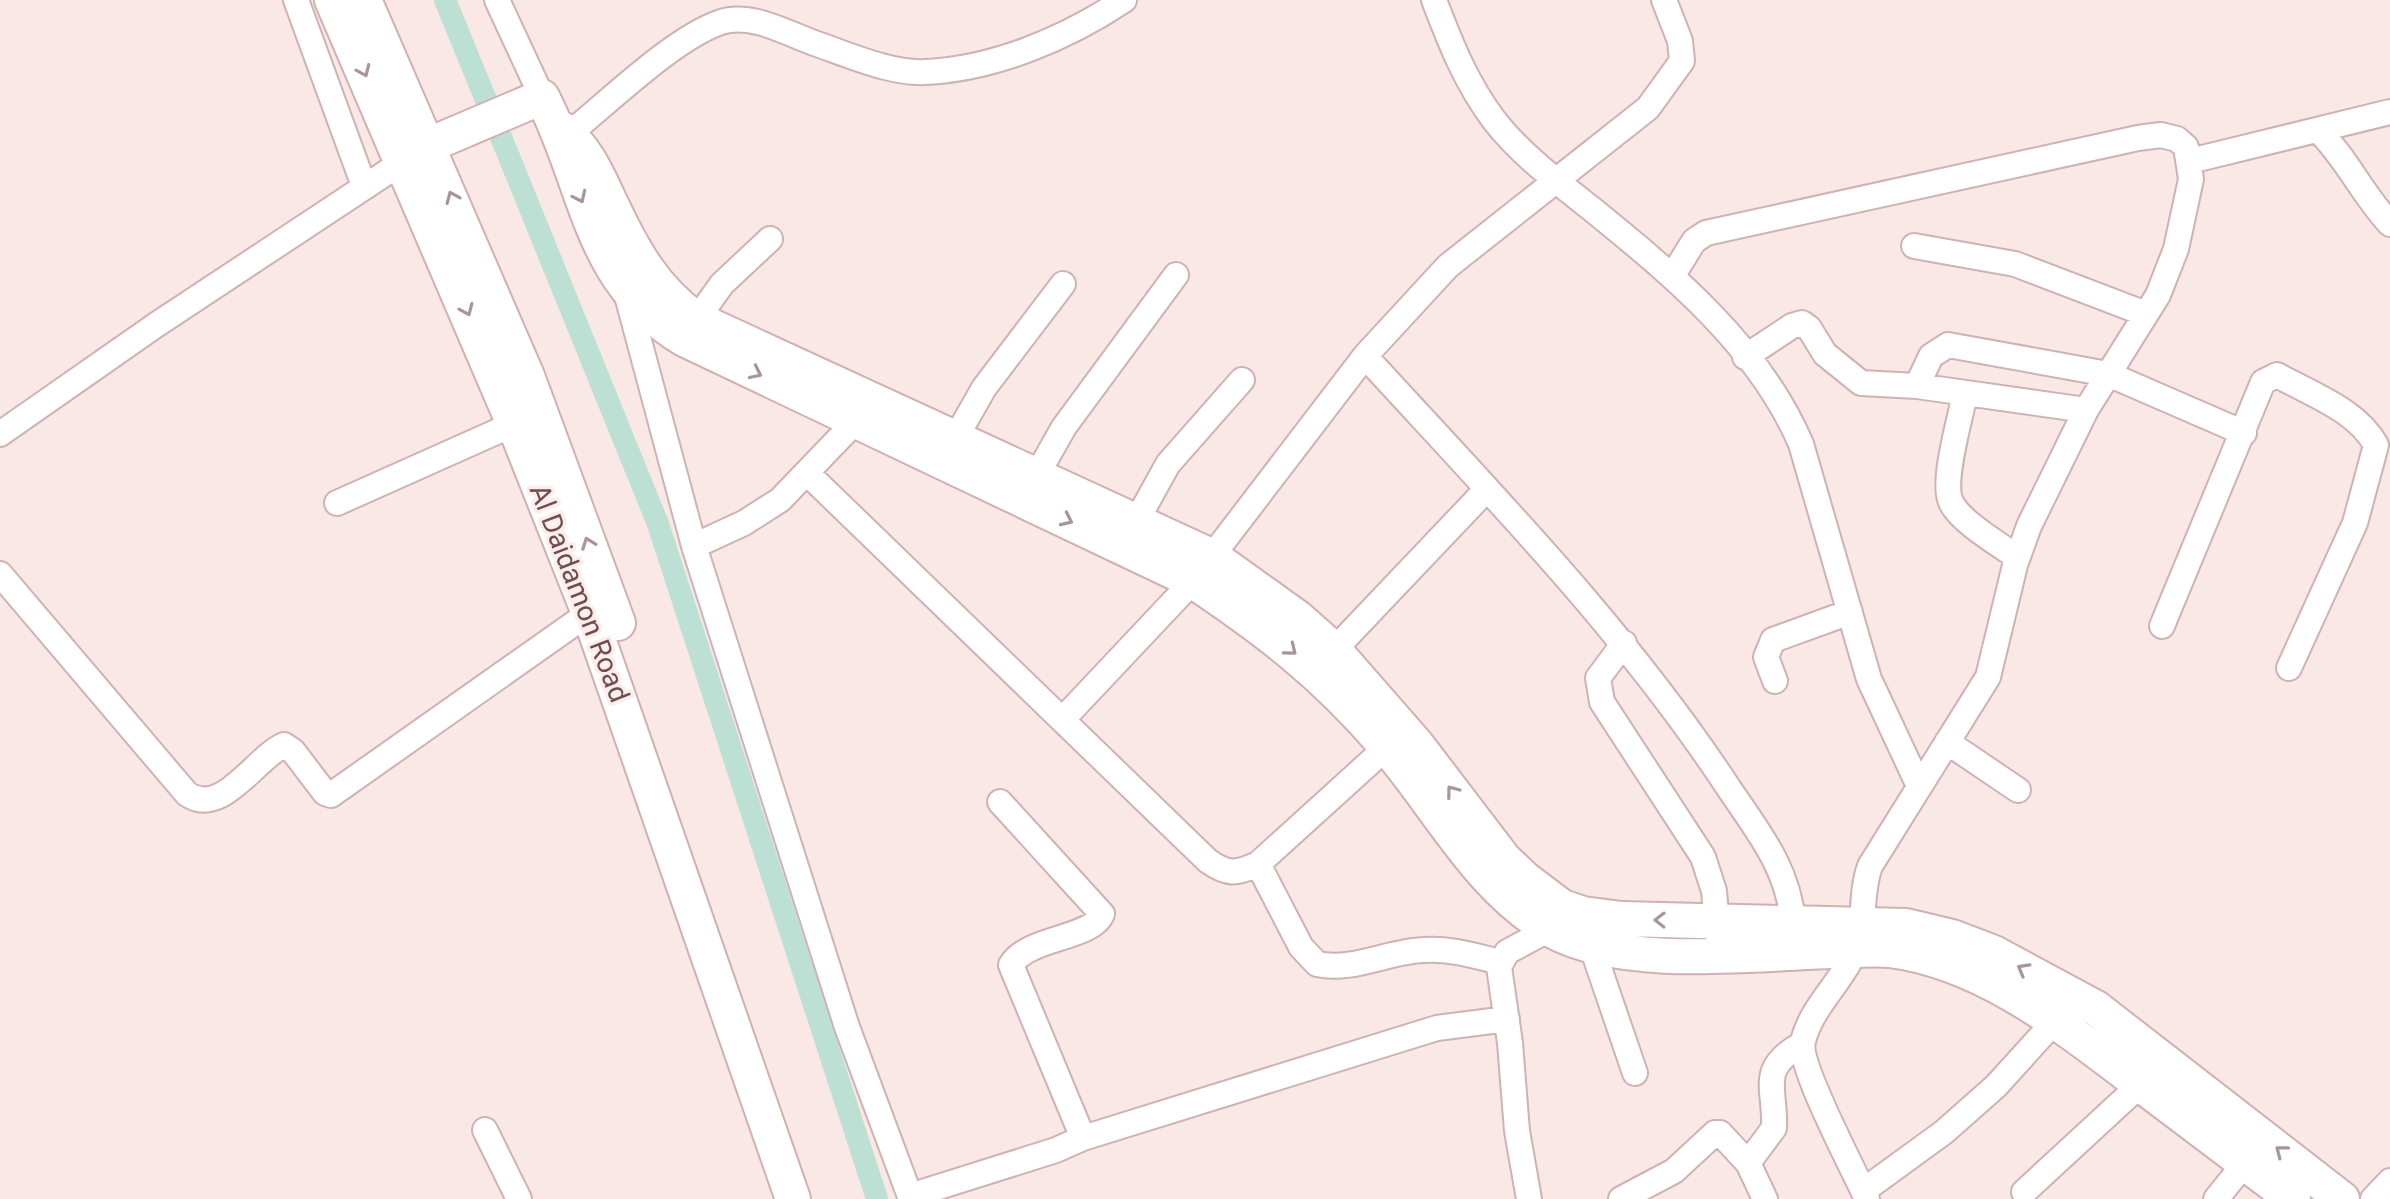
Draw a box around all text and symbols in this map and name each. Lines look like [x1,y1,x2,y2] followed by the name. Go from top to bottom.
[354,63,370,77] one-way arrow
[570,189,586,203] one-way arrow
[445,191,461,205] one-way arrow
[457,302,473,316] one-way arrow
[747,364,762,379] one-way arrow
[523,480,636,707] street label: Al Daidamon Road
[1059,510,1073,526] one-way arrow
[582,537,598,551] one-way arrow
[1282,640,1297,654] one-way arrow
[1448,786,1462,800] one-way arrow
[1653,911,1666,928] one-way arrow
[2017,964,2032,979] one-way arrow
[2275,1147,2290,1161] one-way arrow

